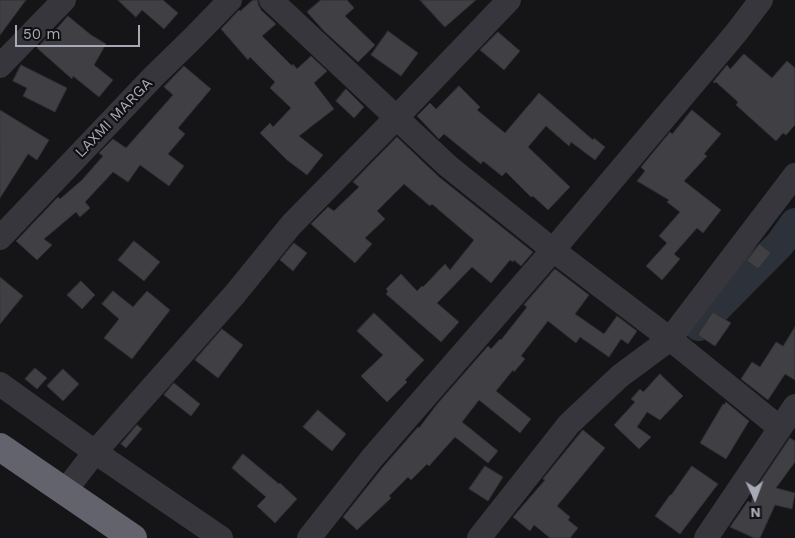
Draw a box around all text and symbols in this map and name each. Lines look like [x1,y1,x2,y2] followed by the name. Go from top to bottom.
[18,15,142,47] scale bar
[23,25,60,43] text: 50 m
[72,75,156,161] street label: LAXMI MARGA
[730,473,780,523] north arrow
[750,505,761,521] text: N

